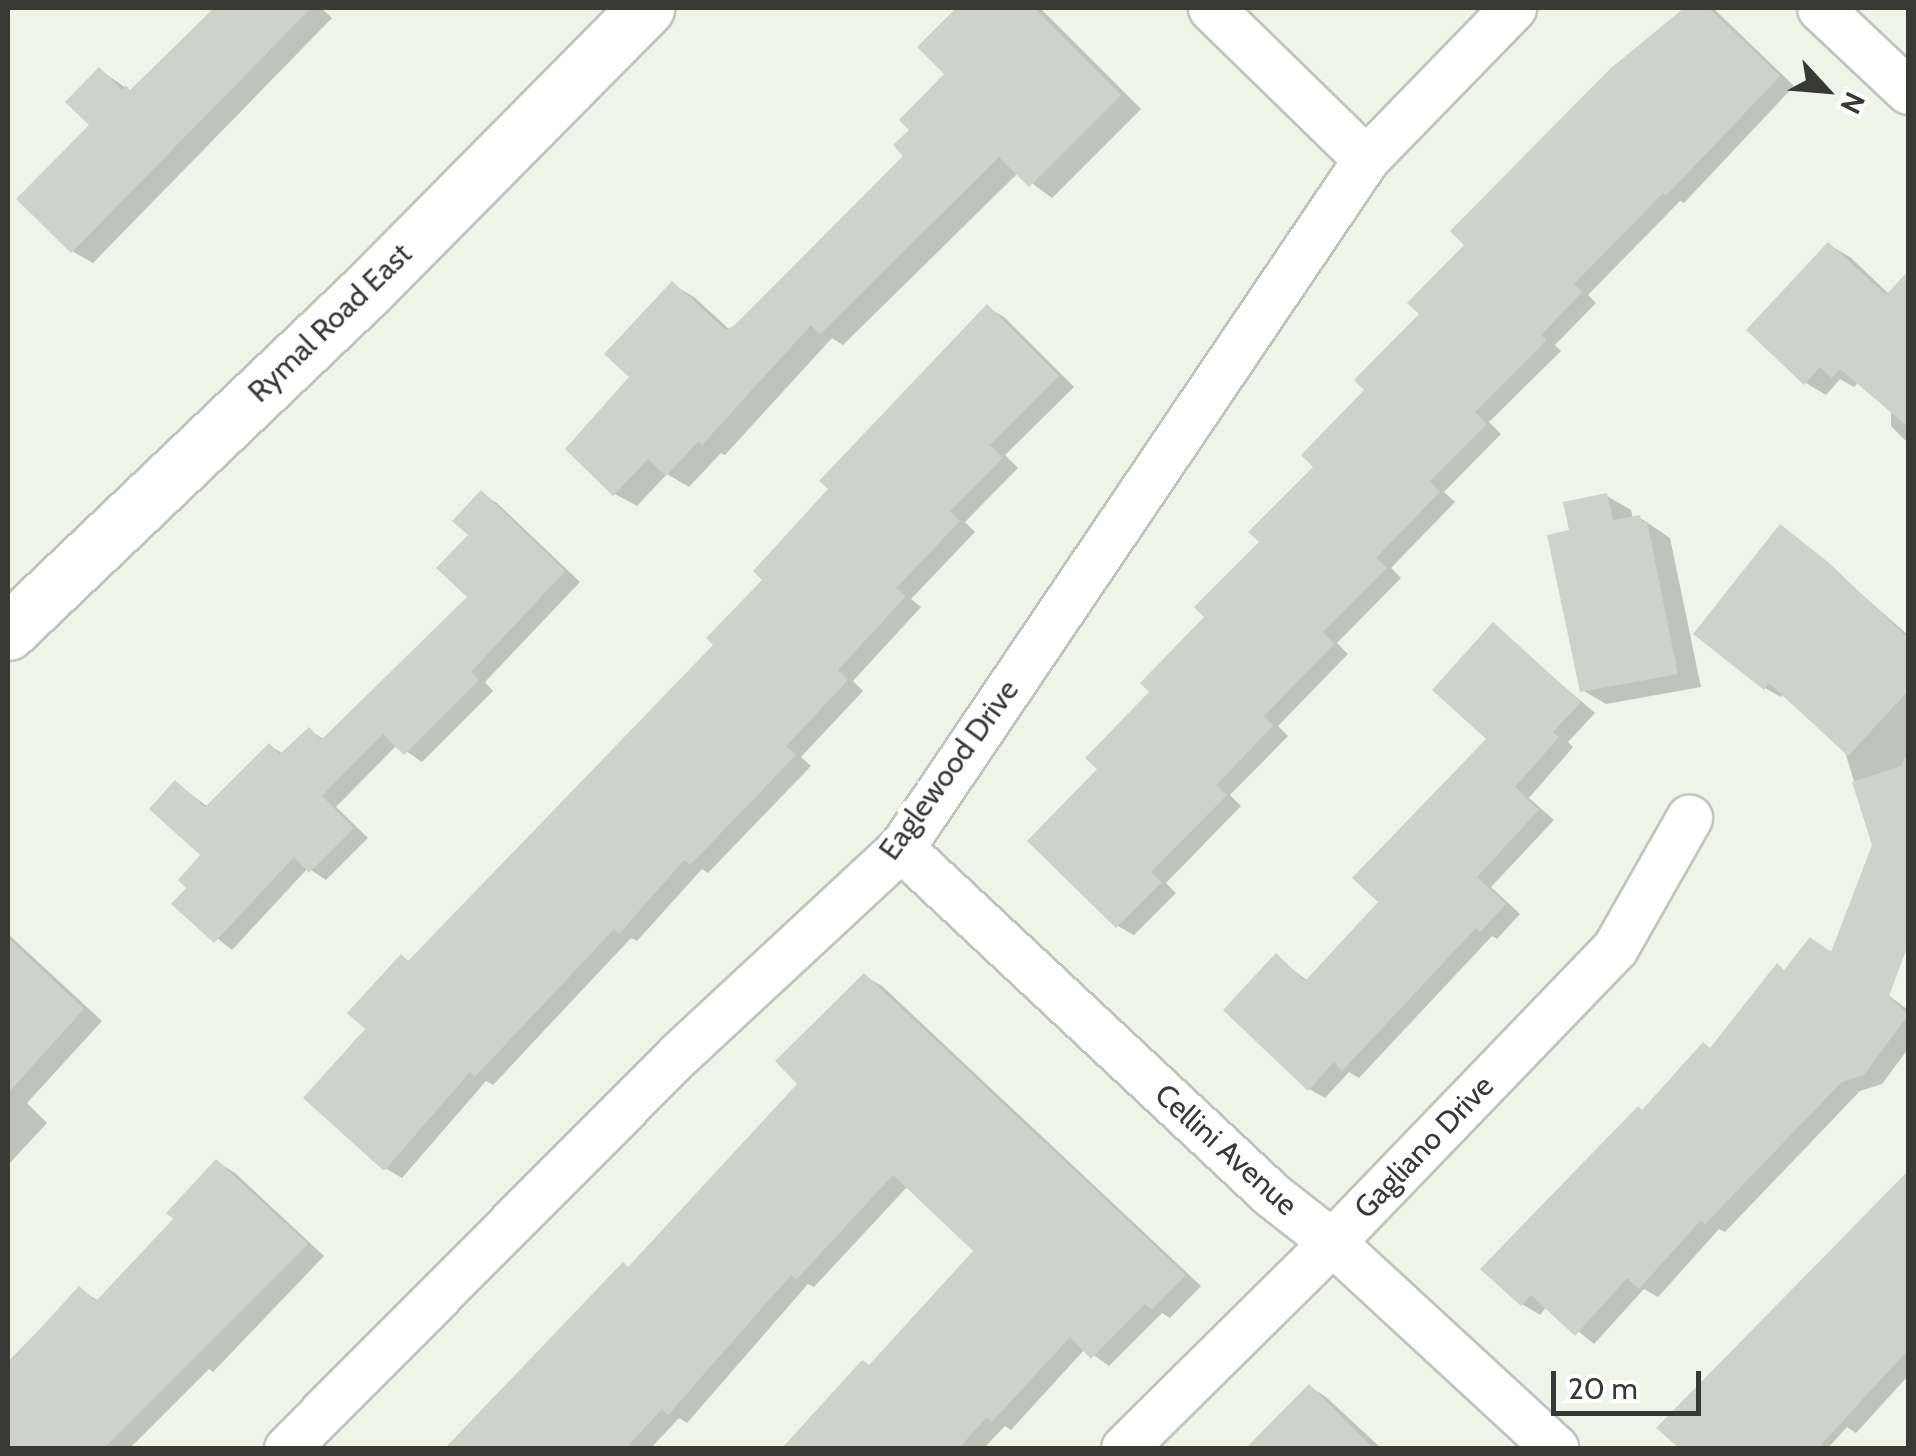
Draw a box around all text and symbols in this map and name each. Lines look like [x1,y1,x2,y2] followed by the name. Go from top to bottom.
[1776,40,1876,140] north arrow
[1833,87,1873,119] text: N
[241,236,419,410] street label: Rymal Road East
[872,673,1026,867] street label: Eaglewood Drive
[1347,1068,1501,1226] street label: Gagliano Drive
[1147,1077,1305,1223] street label: Cellini Avenue
[1556,1351,1706,1413] scale bar
[1568,1370,1638,1407] text: 20 m

